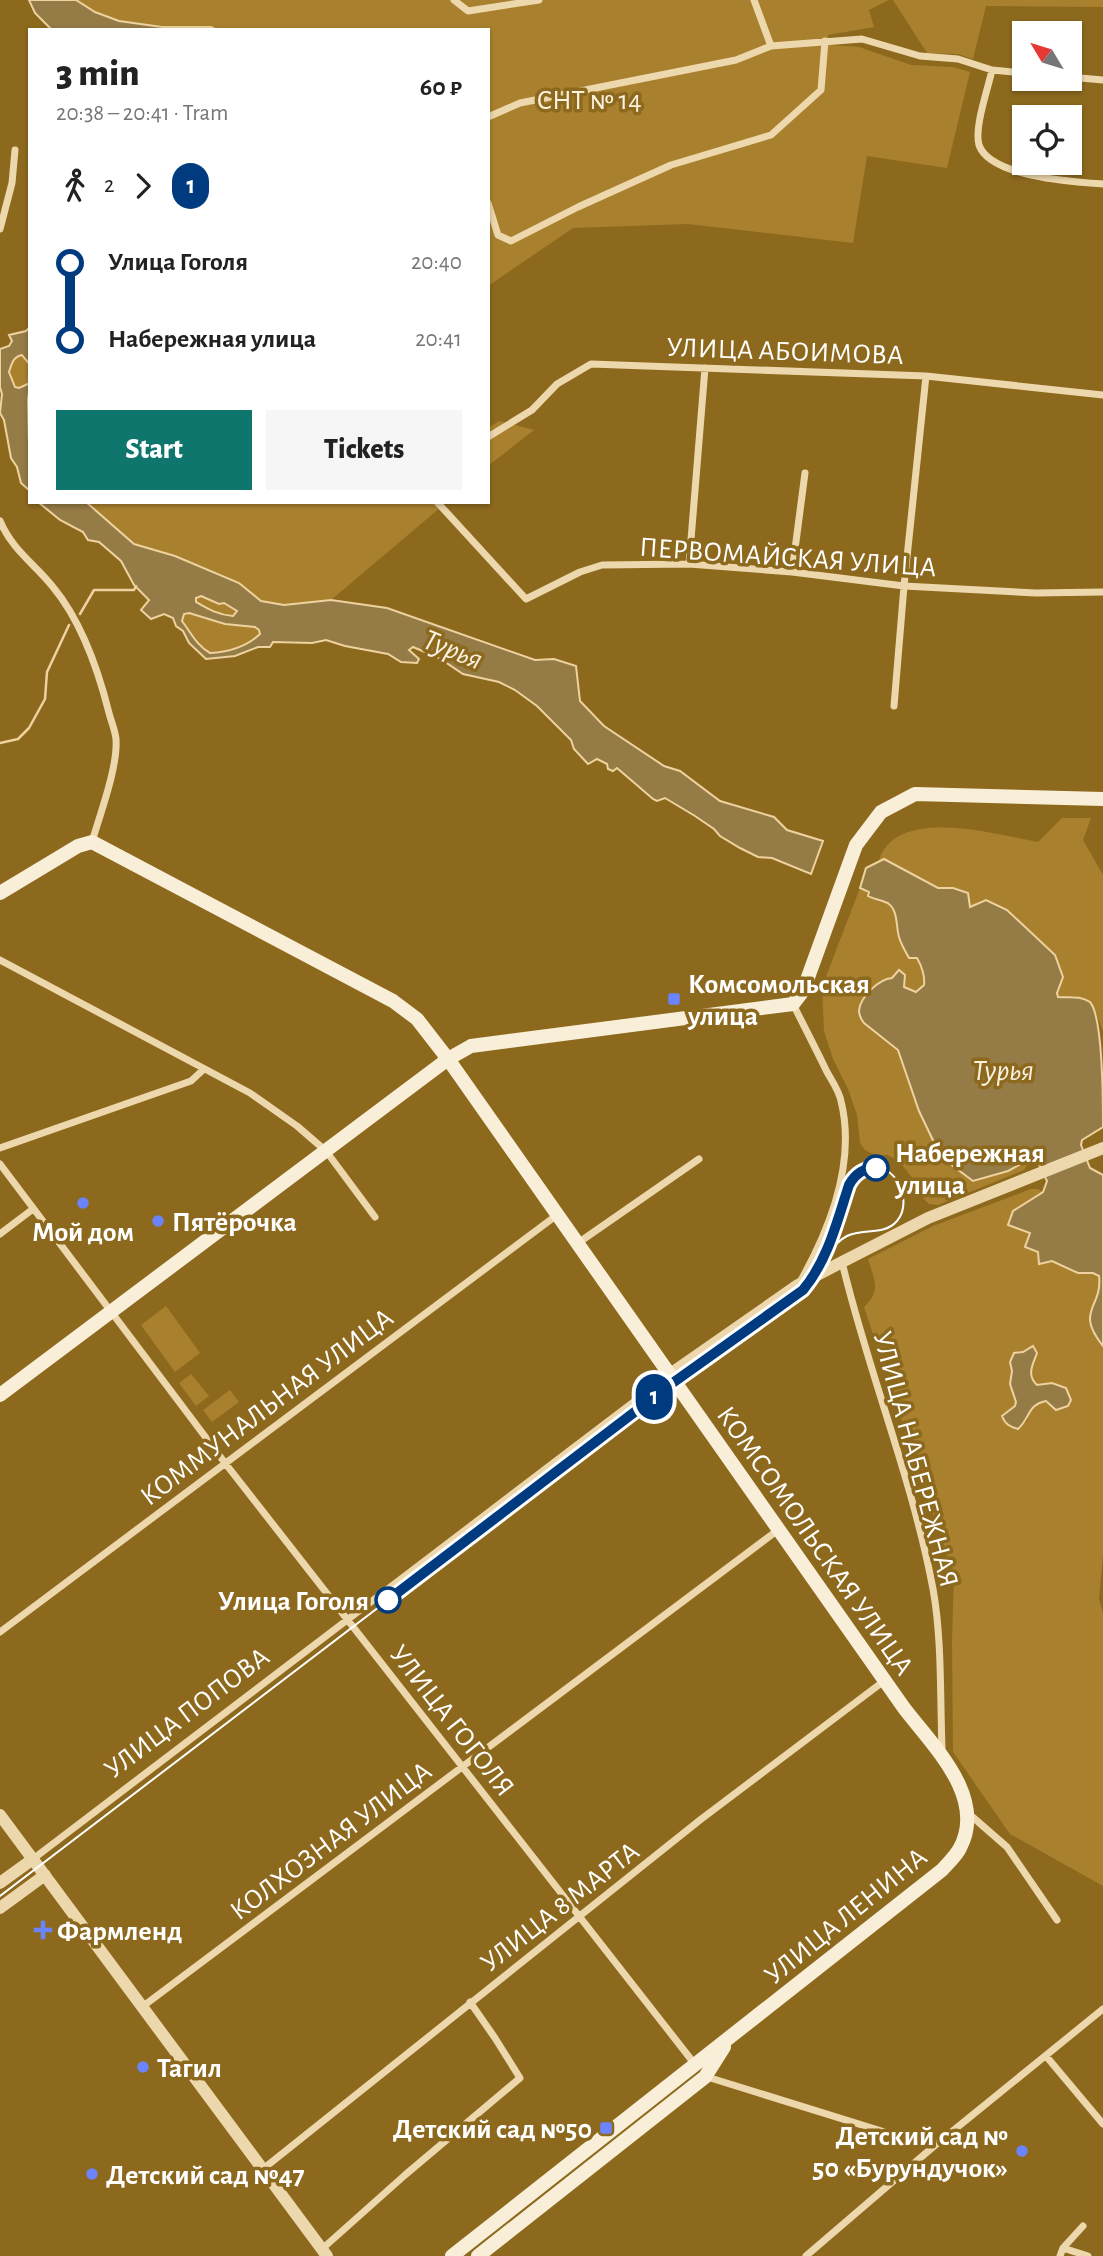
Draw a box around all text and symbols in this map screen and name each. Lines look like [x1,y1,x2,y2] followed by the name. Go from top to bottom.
[1012,21,1082,91] north arrow
[1012,21,1082,175] map controls
[56,55,140,93] text: 3 min
[420,74,462,100] text: 60 ₽
[536,87,642,115] park label: СНТ № 14
[56,102,228,125] text: 20:38 – 20:41 · Tram
[1012,105,1082,175] button: locate
[56,167,94,205] icon: walk
[124,167,162,205] icon: forward
[104,174,114,197] text: 2
[186,174,195,198] text: 1
[108,249,248,275] text: Улица Гоголя
[411,251,462,274] text: 20:40
[108,326,316,352] text: Набережная улица
[415,328,462,351] text: 20:41
[666,334,904,370] street label: УЛИЦА АБОИМОВА
[56,410,252,490] button: Start
[266,410,462,490] button: Tickets
[638,533,937,582] street label: ПЕРВОМАЙСКАЯ УЛИЦА
[418,625,487,675] water label: Турья
[687,971,870,1031] place label: Комсомольская улица
[666,991,682,1007] marker: Комсомольская улица
[972,1056,1034,1086] water label: Турья
[894,1140,1045,1200] place label: Набережная улица
[863,1155,889,1181] marker: Набережная улица
[75,1195,91,1211] marker: Мой дом
[172,1209,297,1237] place label: Пятёрочка
[150,1213,166,1229] marker: Пятёрочка
[32,1219,134,1247] place label: Мой дом
[136,1304,399,1512] street label: КОММУНАЛЬНАЯ УЛИЦА
[867,1329,963,1590] street label: УЛИЦА НАБЕРЕЖНАЯ
[631,1374,677,1420] line badge: 1
[650,1385,658,1409] text: 1
[711,1402,918,1681] street label: КОМСОМОЛЬСКАЯ УЛИЦА
[375,1587,401,1613] marker: Улица Гоголя
[218,1588,369,1616] place label: Улица Гоголя
[384,1640,519,1802] street label: УЛИЦА ГОГОЛЯ
[100,1643,275,1784] street label: УЛИЦА ПОПОВА
[225,1757,437,1926] street label: КОЛХОЗНАЯ УЛИЦА
[476,1837,645,1978] street label: УЛИЦА 8 МАРТА
[760,1843,932,1990] street label: УЛИЦА ЛЕНИНА
[57,1918,183,1946] place label: Фармленд
[35,1922,51,1938] marker: Фармленд
[157,2055,222,2083] place label: Тагил
[135,2059,151,2075] marker: Тагил
[393,2116,592,2144] place label: Детский сад №50
[598,2120,614,2136] marker: Детский сад №50
[812,2123,1008,2183] place label: Детский сад № 50 «Бурундучок»
[1014,2143,1030,2159] marker: Детский сад № 50 «Бурундучок»
[106,2162,305,2190] place label: Детский сад №47
[84,2166,100,2182] marker: Детский сад №47

